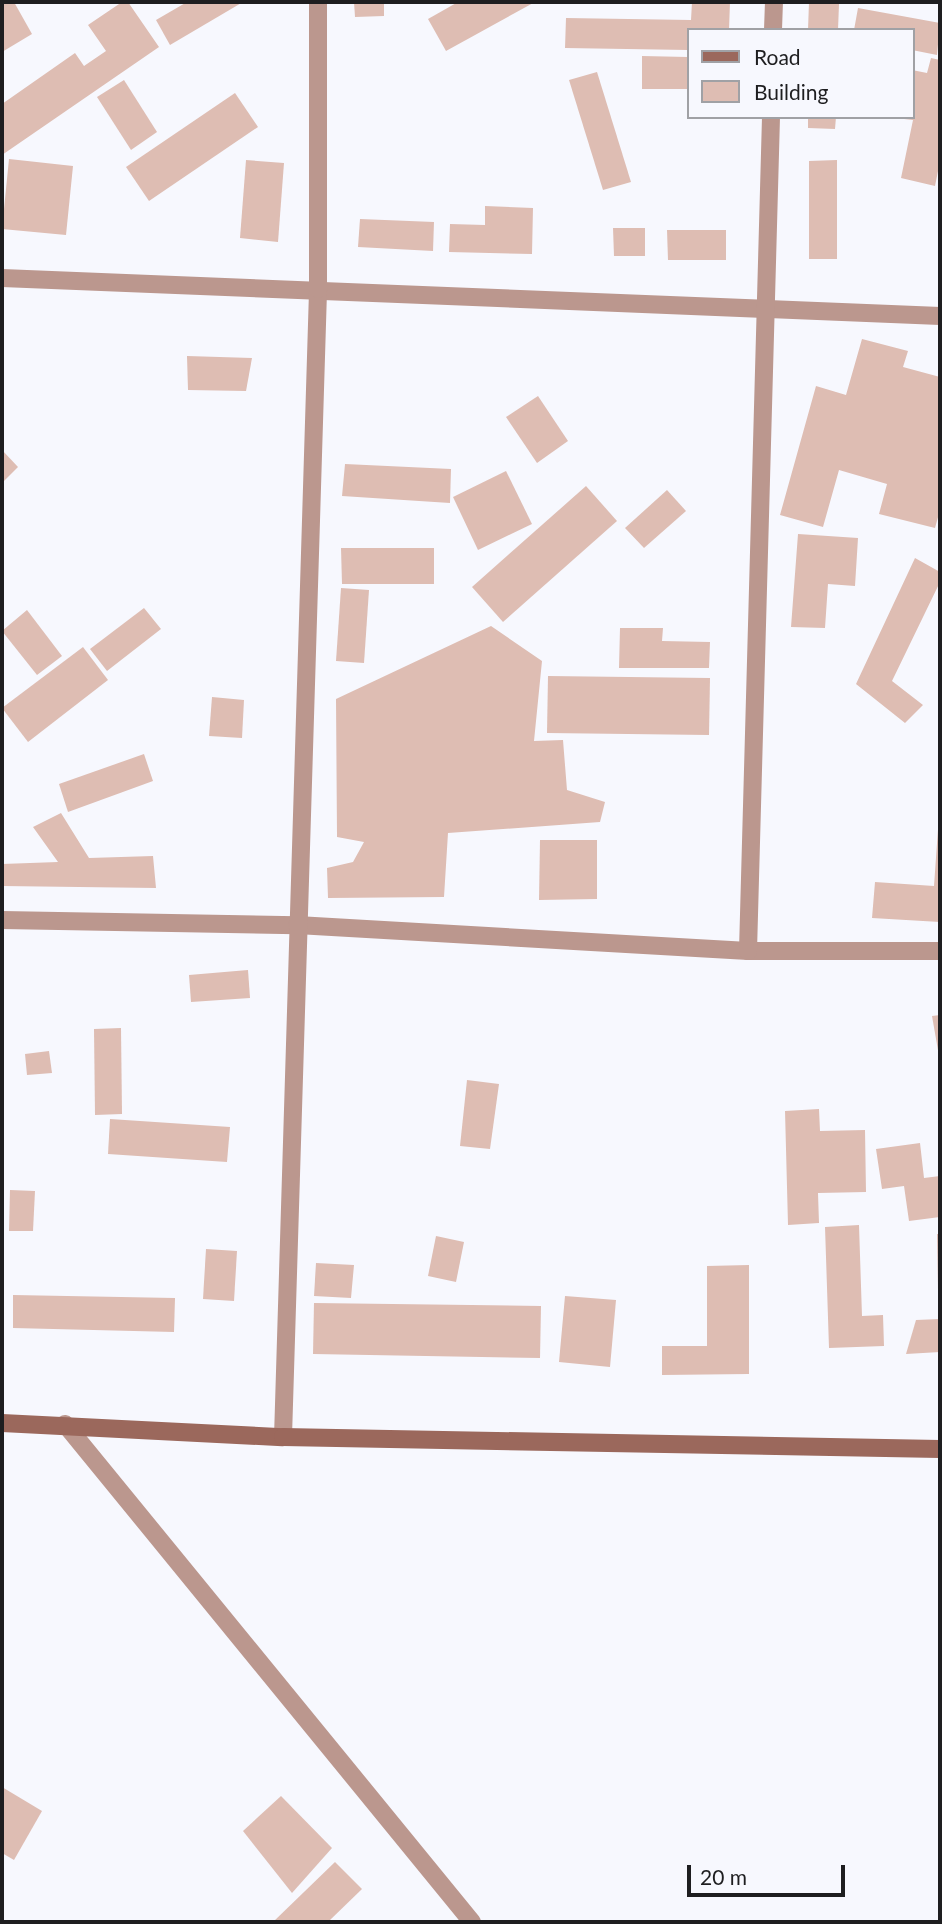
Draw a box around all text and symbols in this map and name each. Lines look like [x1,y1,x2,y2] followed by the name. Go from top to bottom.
[687,28,914,119] legend
[754,44,801,69] text: Road
[754,79,829,104] text: Building
[690,1850,848,1894] scale bar
[700,1864,747,1889] text: 20 m

